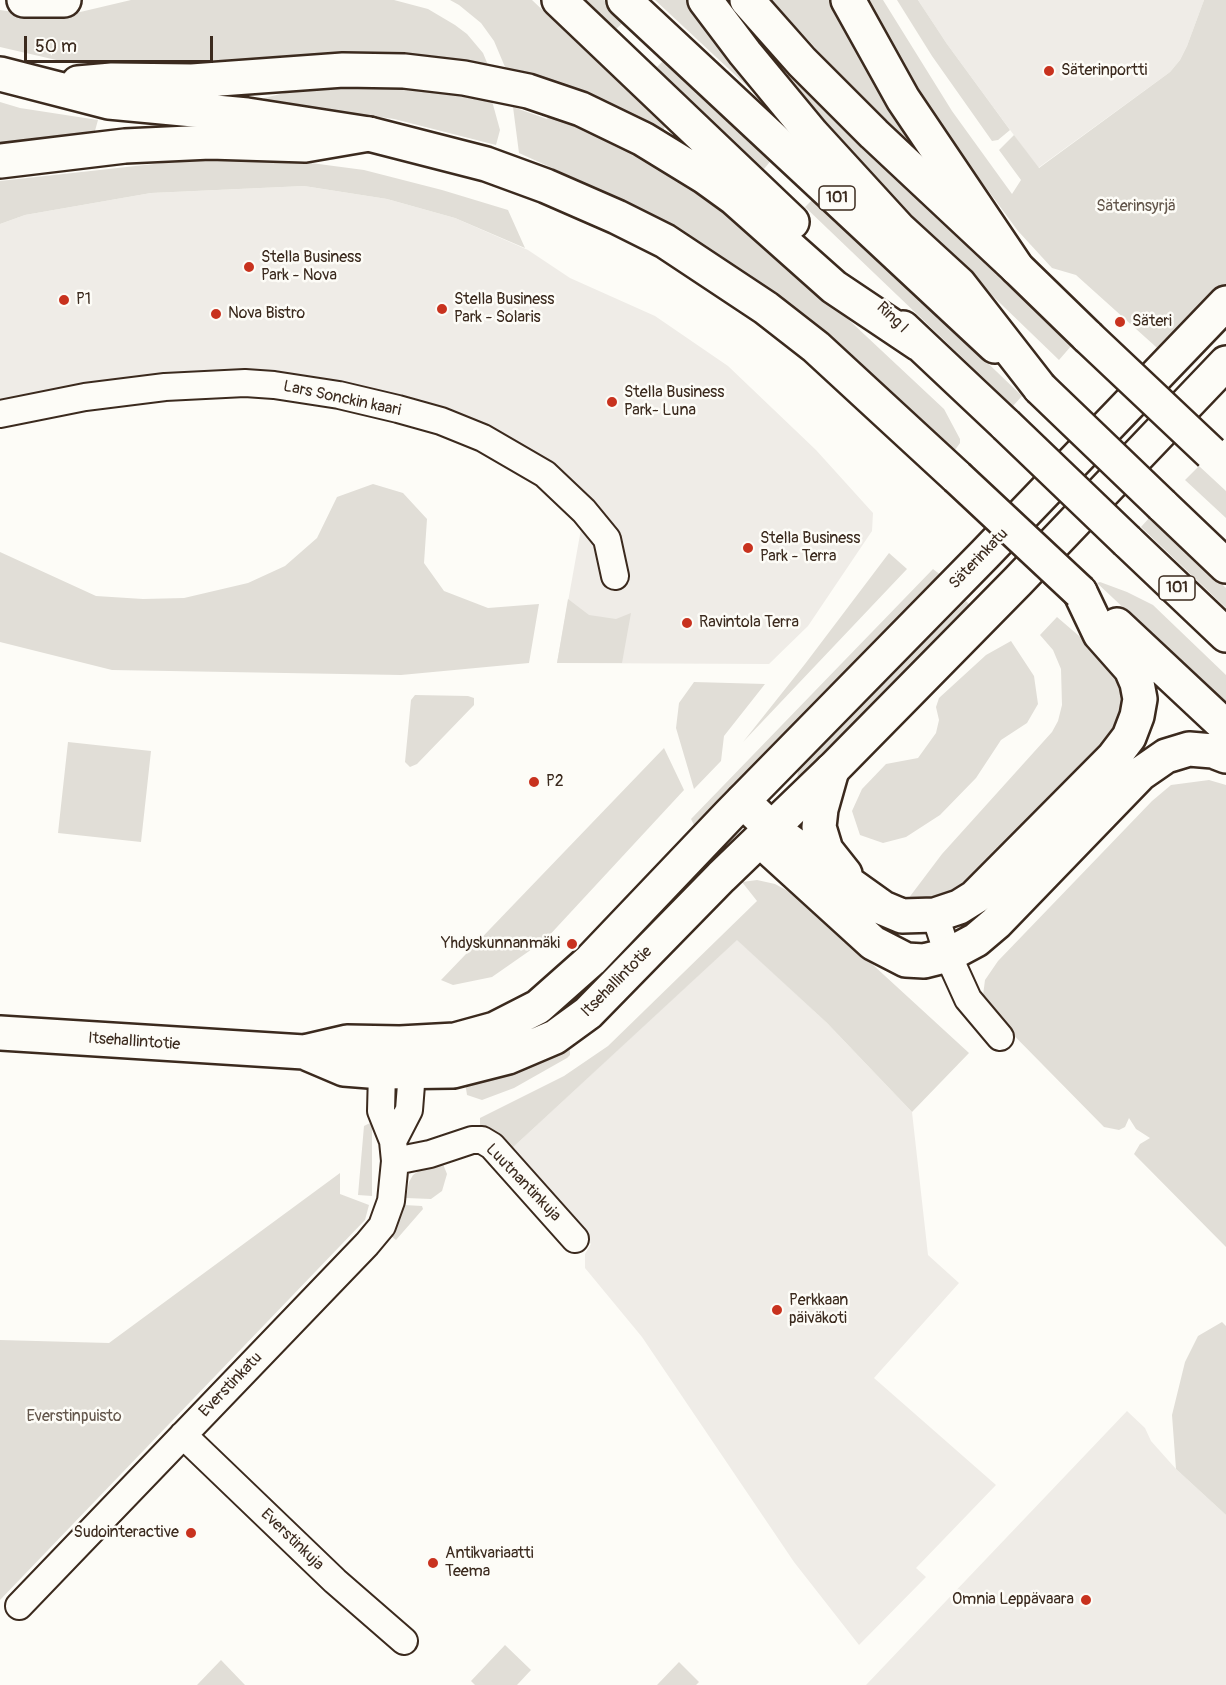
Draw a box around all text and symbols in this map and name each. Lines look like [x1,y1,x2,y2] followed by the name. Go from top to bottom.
[27,24,216,62] scale bar
[35,35,77,58] text: 50 m
[1061,61,1147,81] place label: Säterinportti
[1042,64,1056,78] marker: Säterinportti
[819,186,855,210] road number: 101
[1096,197,1176,217] park label: Säterinsyrjä
[261,248,361,286] place label: Stella Business Park - Nova
[242,260,256,274] marker: Stella Business Park - Nova
[76,290,91,310] place label: P1
[454,290,554,328] place label: Stella Business Park - Solaris
[57,293,71,307] marker: P1
[872,298,912,338] street label: Ring I
[435,302,449,316] marker: Stella Business Park - Solaris
[228,304,305,324] place label: Nova Bistro
[209,307,223,321] marker: Nova Bistro
[1132,312,1172,332] place label: Säteri
[1113,315,1127,329] marker: Säteri
[281,377,403,421] street label: Lars Sonckin kaari
[624,383,724,421] place label: Stella Business Park- Luna
[605,395,619,409] marker: Stella Business Park- Luna
[945,525,1013,593] street label: Säterinkatu
[760,529,860,567] place label: Stella Business Park - Terra
[741,541,755,555] marker: Stella Business Park - Terra
[1159,576,1195,600] road number: 101
[699,613,799,633] place label: Ravintola Terra
[680,616,694,630] marker: Ravintola Terra
[546,772,564,792] place label: P2
[527,775,541,789] marker: P2
[441,934,560,954] place label: Yhdyskunnanmäki
[565,937,579,951] marker: Yhdyskunnanmäki
[578,943,656,1021] street label: Itsehallintotie
[87,1029,181,1055] street label: Itsehallintotie
[481,1140,565,1226] street label: Luutnantinkuja
[789,1291,848,1329] place label: Perkkaan päiväkoti
[770,1303,784,1317] marker: Perkkaan päiväkoti
[195,1349,267,1421] street label: Everstinkatu
[26,1407,122,1427] park label: Everstinpuisto
[256,1505,328,1575] street label: Everstinkuja
[73,1523,179,1543] place label: Sudointeractive
[184,1526,198,1540] marker: Sudointeractive
[445,1544,534,1582] place label: Antikvariaatti Teema
[426,1556,440,1570] marker: Antikvariaatti Teema
[952,1590,1074,1610] place label: Omnia Leppävaara
[1079,1593,1093,1607] marker: Omnia Leppävaara

